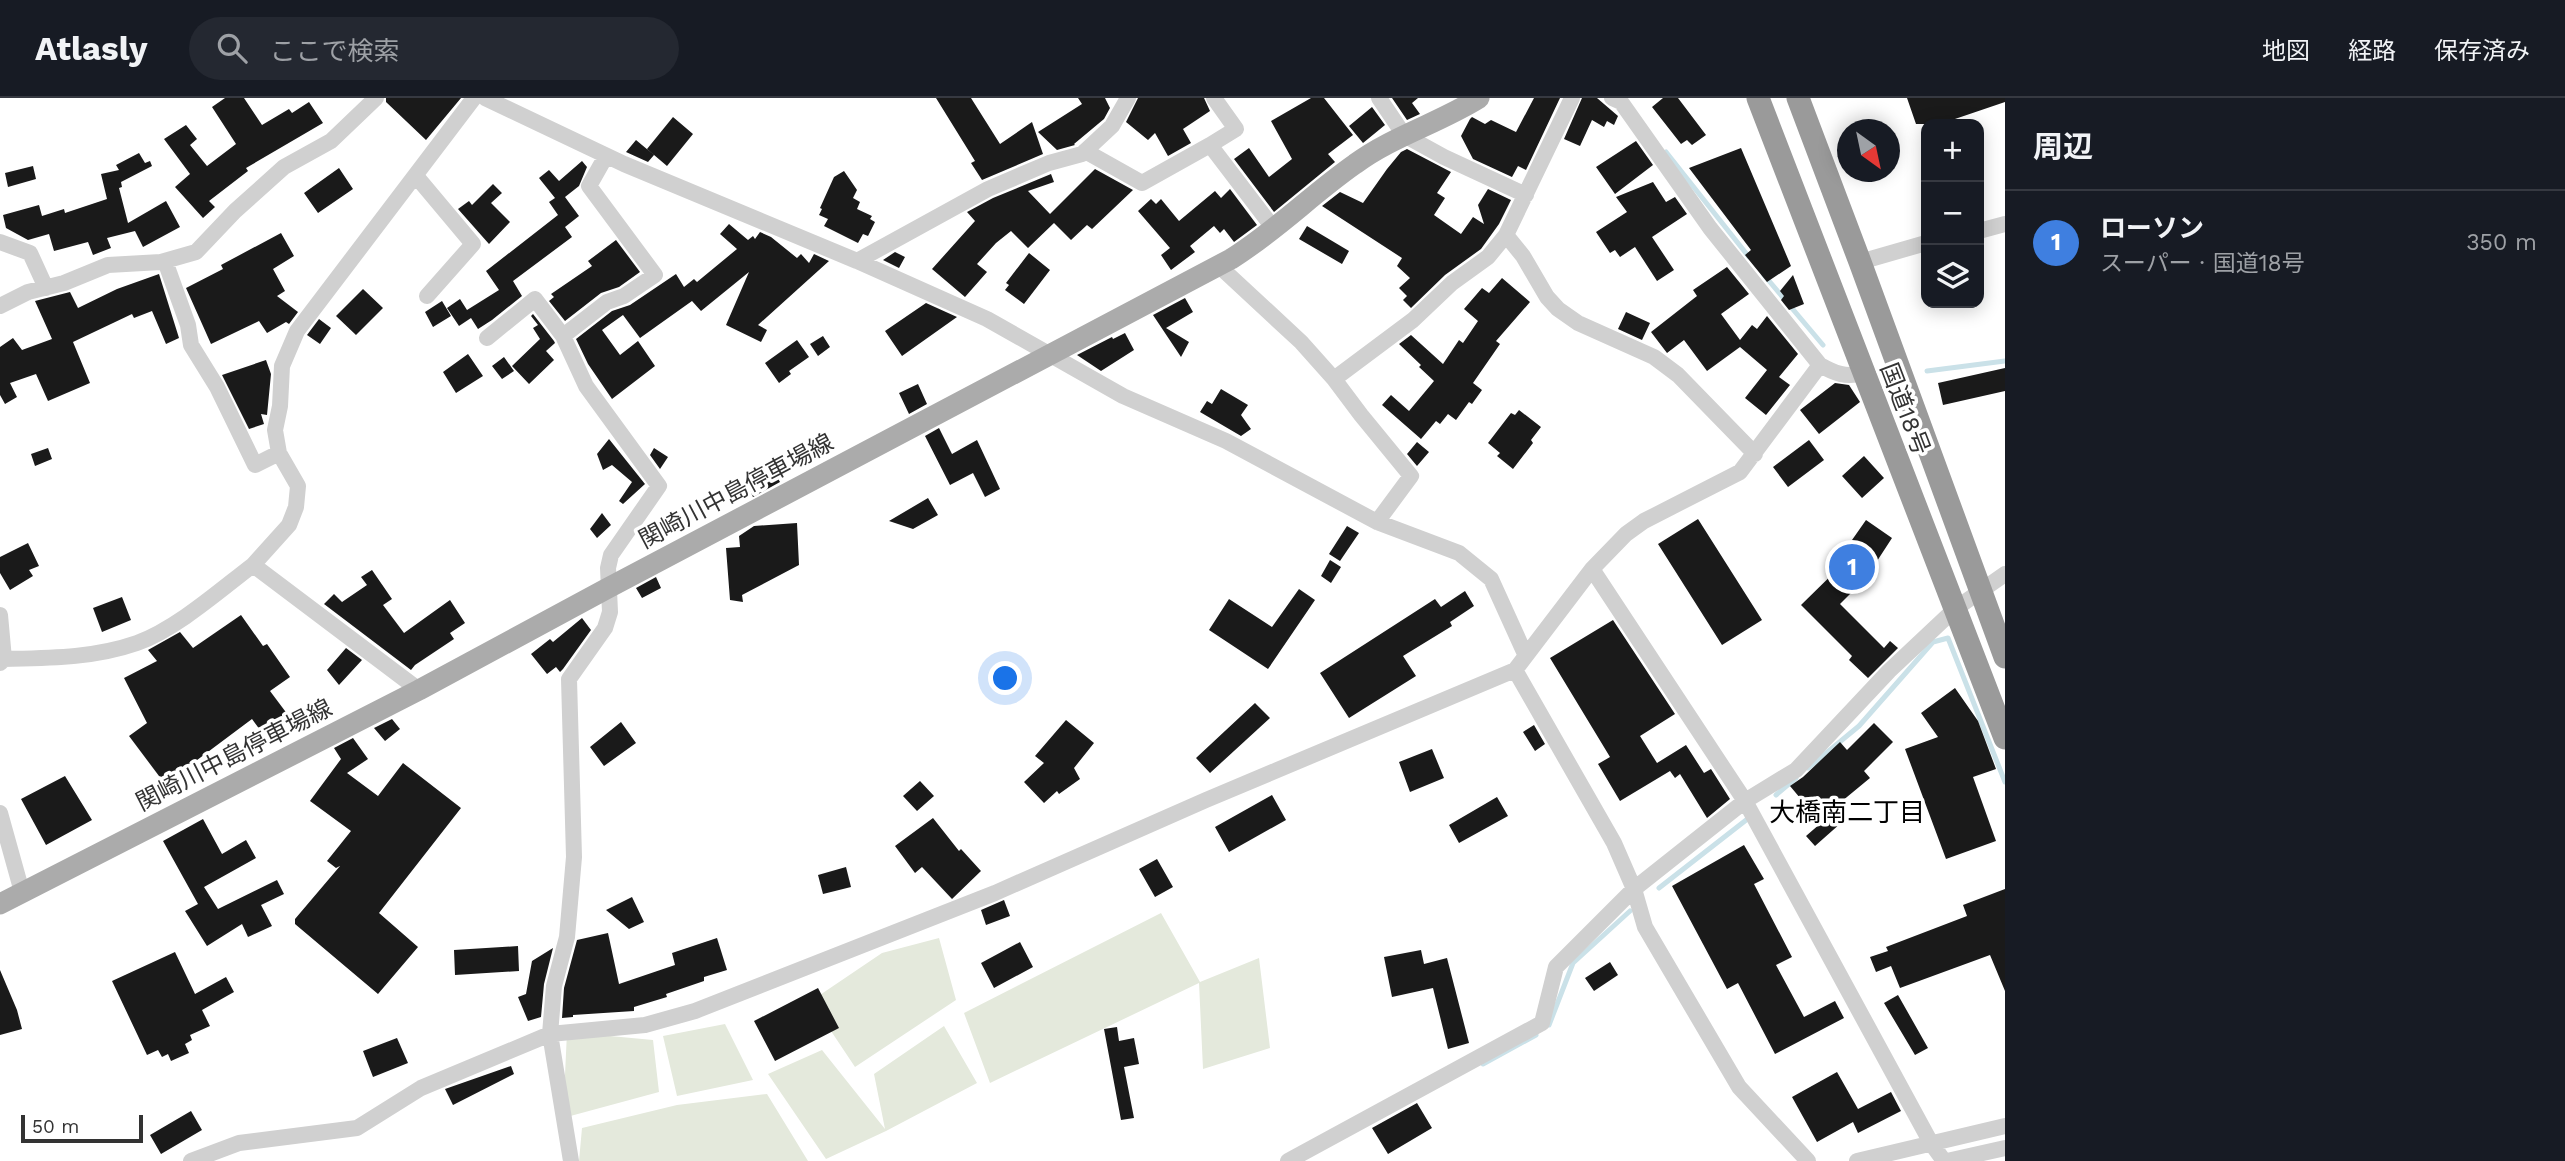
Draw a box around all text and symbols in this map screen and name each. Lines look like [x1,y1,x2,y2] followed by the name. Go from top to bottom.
[189,17,679,80] search box
[35,29,147,68] text: Atlasly
[213,29,251,67] icon: search
[269,36,400,66] text: ここで検索
[2262,37,2310,65] text: 地図
[2348,37,2396,65] text: 経路
[2434,37,2530,65] text: 保存済み
[1837,119,1900,182] north arrow
[1921,119,1984,308] map controls
[1921,119,1984,182] button: +
[2033,129,2093,164] text: 周辺
[1921,182,1984,245] button: −
[2100,213,2204,243] text: ローソン
[2051,229,2061,256] text: 1
[2466,229,2537,256] text: 350 m
[1921,245,1984,308] button: layers
[2100,250,2305,277] text: スーパー · 国道18号
[1875,359,1935,459] street label: 国道18号
[634,428,838,554] street label: 関崎川中島停車場線
[1829,541,1875,593] pin: 1
[988,661,1022,695] your location
[131,693,337,817] street label: 関崎川中島停車場線
[1769,797,1925,827] district label: 大橋南二丁目
[21,1112,144,1144] scale bar
[32,1115,79,1138] text: 50 m

